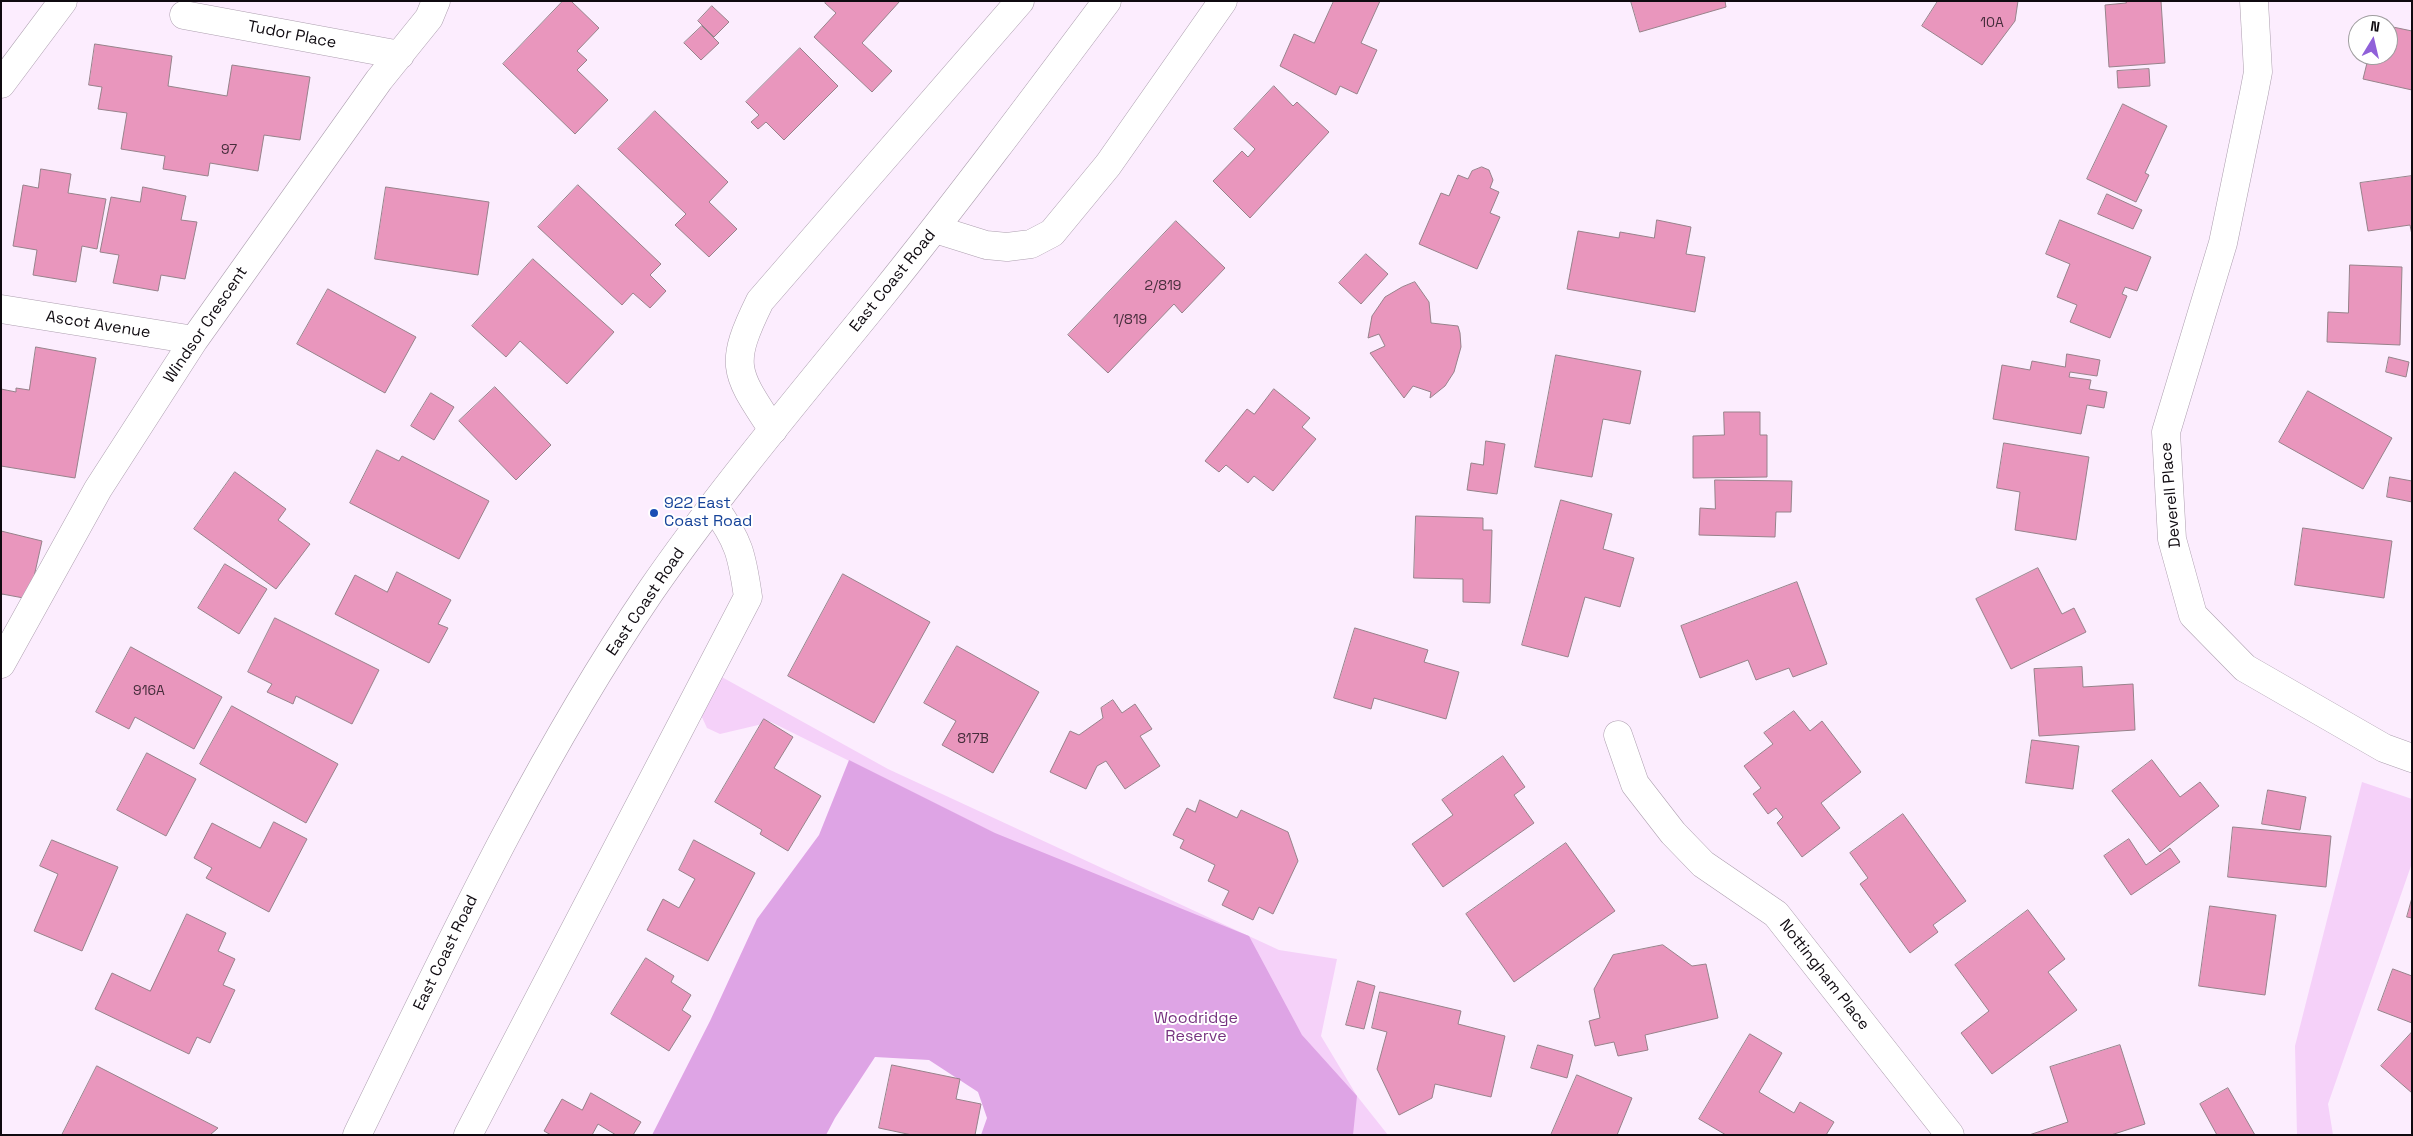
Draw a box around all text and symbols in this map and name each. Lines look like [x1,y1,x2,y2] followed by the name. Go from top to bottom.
[1980,15,2004,31] house number: 10A
[2348,15,2398,65] north arrow
[246,17,338,53] street label: Tudor Place
[2369,17,2381,36] text: N
[221,142,237,158] house number: 97
[846,226,940,336] street label: East Coast Road
[160,263,252,387] street label: Windsor Crescent
[1145,278,1181,294] house number: 2/819
[44,307,152,343] street label: Ascot Avenue
[1113,312,1147,328] house number: 1/819
[2157,441,2185,549] street label: Deverell Place
[664,494,752,532] place label: 922 East Coast Road
[648,507,660,519] marker: 922 East Coast Road
[603,544,689,660] street label: East Coast Road
[133,683,165,699] house number: 916A
[957,731,989,747] house number: 817B
[410,892,482,1014] street label: East Coast Road
[1775,916,1873,1034] street label: Nottingham Place
[1154,1009,1238,1047] park label: Woodridge Reserve

